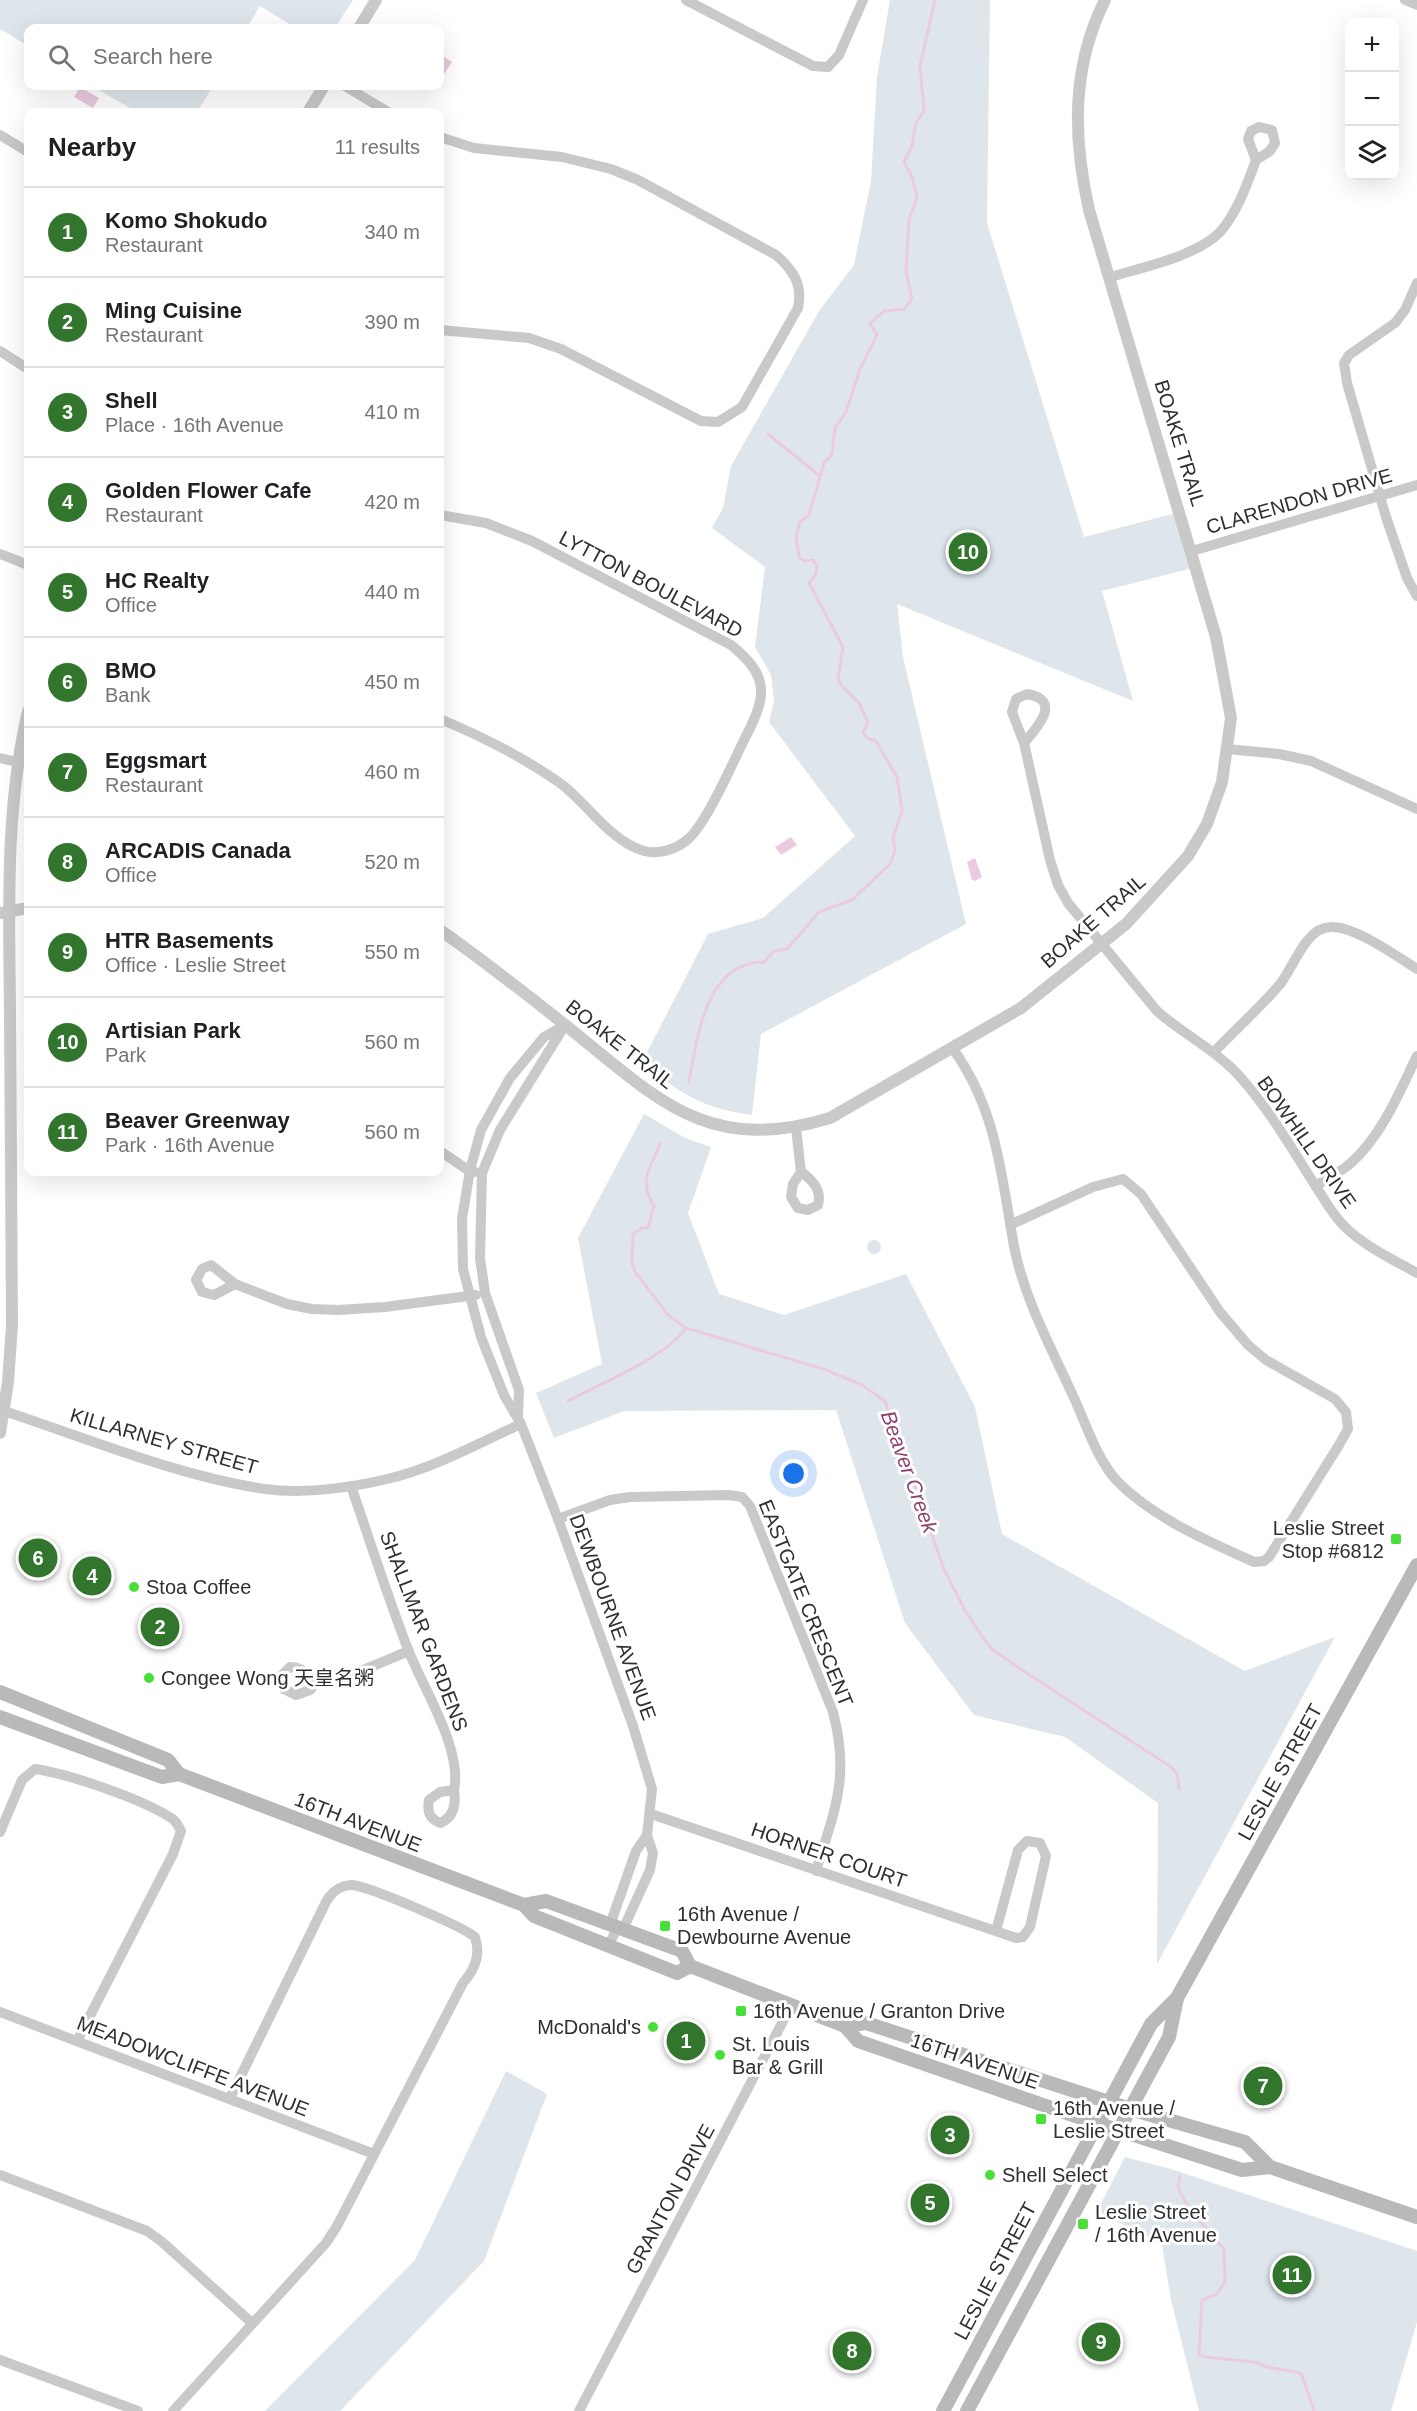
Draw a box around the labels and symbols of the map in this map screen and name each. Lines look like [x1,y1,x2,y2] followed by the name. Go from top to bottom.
[1150,377,1210,509] street label: BOAKE TRAIL
[1204,464,1394,538] street label: CLARENDON DRIVE
[556,526,746,642] street label: LYTTON BOULEVARD
[948,530,988,574] pin: 10
[1036,870,1150,972] street label: BOAKE TRAIL
[562,995,678,1093] street label: BOAKE TRAIL
[1253,1072,1361,1212] street label: BOWHILL DRIVE
[68,1404,260,1478] street label: KILLARNEY STREET
[877,1408,943,1537] water label: Beaver Creek
[779,1459,808,1488] your location
[754,1497,858,1709] street label: EASTGATE CRESCENT
[565,1511,661,1723] street label: DEWBOURNE AVENUE
[1273,1517,1384,1562] place label: Leslie Street Stop #6812
[376,1528,472,1734] street label: SHALLMAR GARDENS
[1389,1532,1403,1546] marker: Leslie Street Stop #6812
[18,1536,57,1580] pin: 6
[72,1554,112,1598] pin: 4
[146,1576,251,1598] place label: Stoa Coffee
[127,1580,141,1594] marker: Stoa Coffee
[140,1604,180,1650] pin: 2
[161,1667,374,1689] place label: Congee Wong 天皇名粥
[142,1671,156,1685] marker: Congee Wong 天皇名粥
[1233,1700,1327,1844] street label: LESLIE STREET
[291,1788,425,1856] street label: 16TH AVENUE
[748,1818,910,1892] street label: HORNER COURT
[677,1903,851,1948] place label: 16th Avenue / Dewbourne Avenue
[658,1919,672,1933] marker: 16th Avenue / Dewbourne Avenue
[753,2000,1005,2022] place label: 16th Avenue / Granton Drive
[734,2004,748,2018] marker: 16th Avenue / Granton Drive
[74,2012,312,2120] street label: MEADOWCLIFFE AVENUE
[537,2016,641,2038] place label: McDonald's
[666,2018,706,2064] pin: 1
[646,2020,660,2034] marker: McDonald's
[908,2029,1042,2093] street label: 16TH AVENUE
[732,2033,823,2078] place label: St. Louis Bar & Grill
[713,2048,727,2062] marker: St. Louis Bar & Grill
[1244,2064,1282,2108] pin: 7
[1053,2097,1175,2142] place label: 16th Avenue / Leslie Street
[930,2112,970,2158] pin: 3
[1034,2112,1048,2126] marker: 16th Avenue / Leslie Street
[621,2120,719,2278] street label: GRANTON DRIVE
[1002,2164,1108,2186] place label: Shell Select
[983,2168,997,2182] marker: Shell Select
[910,2180,950,2226] pin: 5
[950,2199,1040,2343] street label: LESLIE STREET
[1095,2201,1217,2246] place label: Leslie Street / 16th Avenue
[1076,2217,1090,2231] marker: Leslie Street / 16th Avenue
[1272,2252,1312,2298] pin: 11
[1082,2320,1120,2364] pin: 9
[832,2328,872,2374] pin: 8

